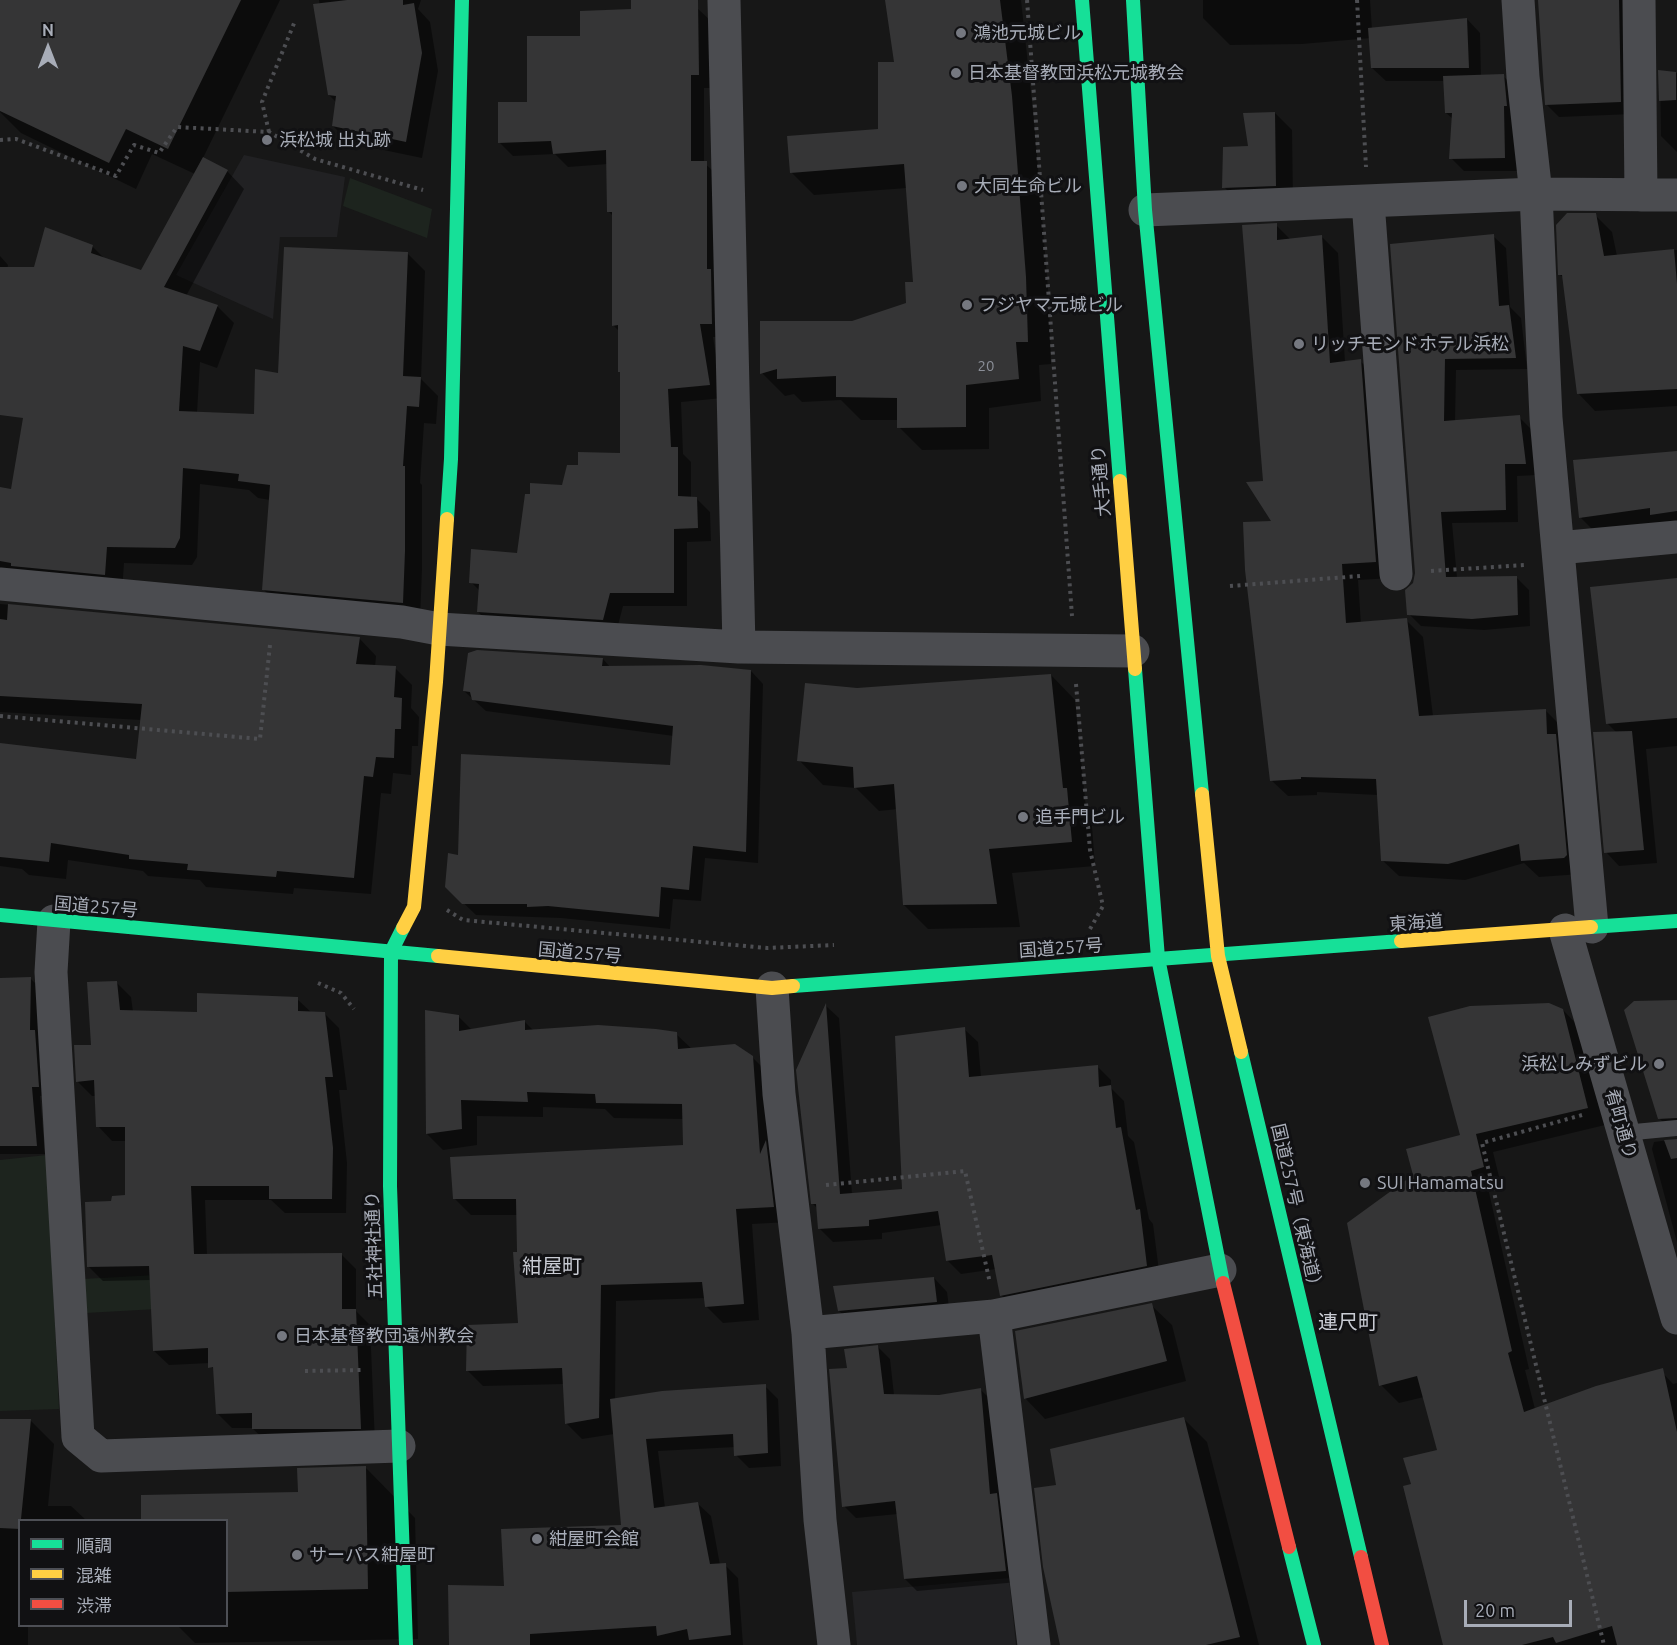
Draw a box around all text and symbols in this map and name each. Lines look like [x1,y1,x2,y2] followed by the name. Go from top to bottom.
[18,18,78,78] north arrow
[42,21,54,39] text: N
[973,22,1081,44] place label: 鴻池元城ビル
[954,26,968,40] marker: 鴻池元城ビル
[968,62,1184,84] place label: 日本基督教団浜松元城教会
[949,66,963,80] marker: 日本基督教団浜松元城教会
[279,129,391,151] place label: 浜松城 出丸跡
[260,133,274,147] marker: 浜松城 出丸跡
[974,175,1082,197] place label: 大同生命ビル
[955,179,969,193] marker: 大同生命ビル
[979,294,1123,316] place label: フジヤマ元城ビル
[960,298,974,312] marker: フジヤマ元城ビル
[1311,333,1509,355] place label: リッチモンドホテル浜松
[1292,337,1306,351] marker: リッチモンドホテル浜松
[978,357,994,375] house number: 20
[1087,444,1115,518] street label: 大手通り
[1035,806,1125,828] place label: 追手門ビル
[1016,810,1030,824] marker: 追手門ビル
[53,893,139,921] street label: 国道257号
[1388,910,1444,936] street label: 東海道
[1018,934,1104,962] street label: 国道257号
[537,939,623,967] street label: 国道257号
[1521,1053,1647,1075] place label: 浜松しみずビル
[1652,1057,1666,1071] marker: 浜松しみずビル
[1601,1086,1641,1162] street label: 肴町通り
[1267,1122,1327,1296] street label: 国道257号（東海道）
[1377,1172,1504,1194] place label: SUI Hamamatsu
[1358,1176,1372,1190] marker: SUI Hamamatsu
[361,1191,387,1299] street label: 五社神社通り
[522,1254,582,1278] district label: 紺屋町
[1318,1310,1378,1334] district label: 連尺町
[294,1325,474,1347] place label: 日本基督教団遠州教会
[275,1329,289,1343] marker: 日本基督教団遠州教会
[18,1519,228,1627] legend
[549,1528,639,1550] place label: 紺屋町会館
[530,1532,544,1546] marker: 紺屋町会館
[76,1535,112,1555] text: 順調
[309,1544,435,1566] place label: サーパス紺屋町
[290,1548,304,1562] marker: サーパス紺屋町
[76,1565,112,1585] text: 混雑
[1467,1588,1575,1626] scale bar
[76,1595,112,1615] text: 渋滞
[1475,1600,1515,1620] text: 20 m

